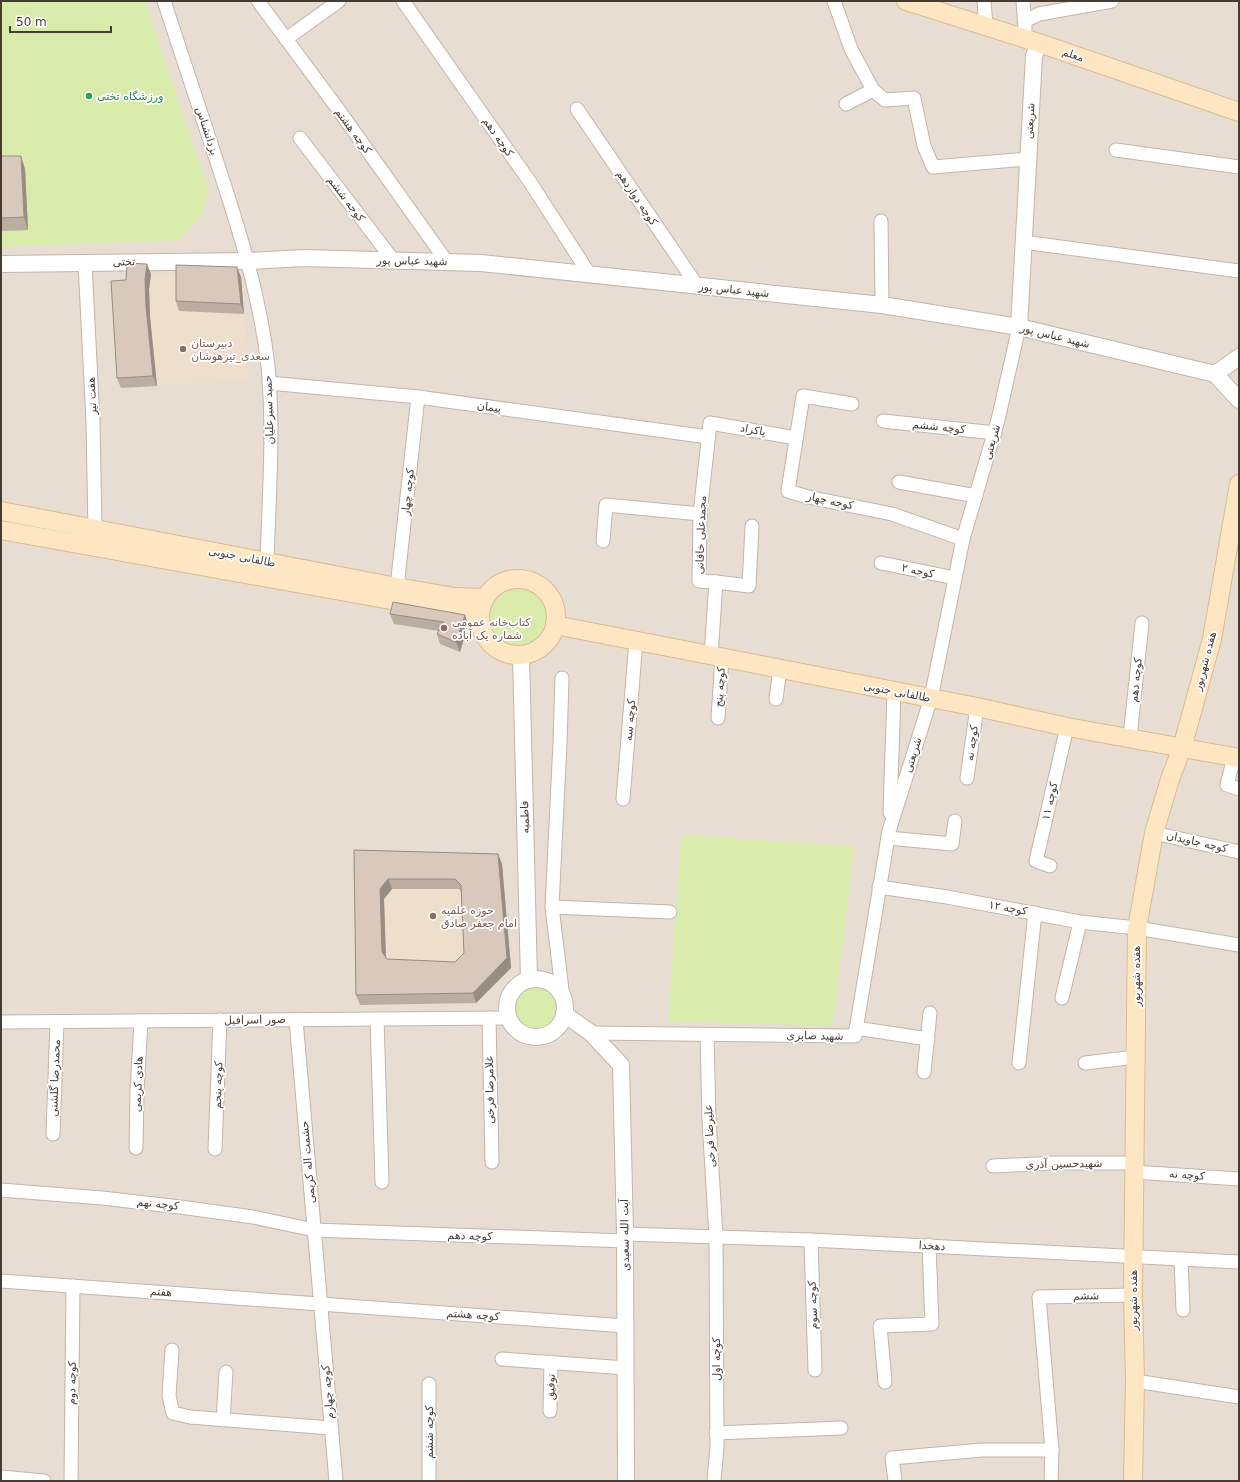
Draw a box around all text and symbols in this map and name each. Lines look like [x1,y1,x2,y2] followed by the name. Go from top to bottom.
[10,8,111,34] scale bar
[16,15,47,29] text: 50 m
[1060,45,1086,65] street label: معلم
[97,90,164,103] place label: ورزشگاه تختی
[84,91,94,101] marker: ورزشگاه تختی
[1023,103,1037,139] street label: شریعتی
[193,105,221,157] street label: یزدانشناس
[332,106,374,157] street label: کوچه هشتم
[480,115,517,160] street label: کوچه دهم
[614,168,661,229] street label: کوچه دوازدهم
[325,174,368,225] street label: کوجه ششم
[375,254,448,268] street label: شهید عباس پور
[113,255,135,269] street label: تختی
[697,280,770,300] street label: شهید عباس پور
[1018,321,1091,351] street label: شهید عباس پور
[191,337,270,363] place label: دبیرستان سعدی_تیزهوشان
[178,344,188,354] marker: دبیرستان سعدی_تیزهوشان
[261,375,277,445] street label: حمید سبزعلیان
[85,376,100,416] street label: هفت تیر
[476,399,502,415] street label: پیمان
[912,418,967,436] street label: کوچه ششم
[739,421,767,439] street label: پاکزاد
[981,423,1003,461] street label: شریعتی
[399,467,417,517] street label: کوچه چهار
[804,489,855,512] street label: کوجه چهار
[693,495,709,575] street label: مجمدعلی خاقانی
[207,544,277,570] street label: طالقانی جنوبی
[900,561,936,581] street label: کوجه ۲
[452,616,531,642] place label: کتاب‌خانه عمومی شماره یک آباده
[439,623,449,633] marker: کتاب‌خانه عمومی شماره یک آباده
[1191,630,1219,693] street label: هفده شهریور
[1127,656,1145,703] street label: کوچه دهم
[712,666,728,708] street label: کوچه پنج
[862,679,932,705] street label: طالقانی جنوبی
[622,698,638,742] street label: کوچه سه
[963,723,981,762] street label: کوچه نه
[901,736,925,774] street label: شریعتی
[1039,780,1061,821] street label: کوچه ۱۱
[518,800,532,834] street label: فاطمیه
[1165,829,1230,856] street label: کوچه جاویدان
[988,898,1029,918] street label: کوچه ۱۲
[441,904,517,930] place label: حوزه علمیه امام جعفر صادق
[428,911,438,921] marker: حوزه علمیه امام جعفر صادق
[1130,945,1143,1007] street label: هفده شهریور
[224,1013,286,1027] street label: صور اسرافیل
[786,1029,844,1043] street label: شهید صابری
[47,1039,63,1117] street label: محمدرضا گلشنی
[131,1056,145,1112] street label: هادی کریمی
[483,1056,497,1124] street label: غلامرضا فرخی
[211,1060,225,1109] street label: کوچه پنجم
[702,1104,718,1168] street label: علیرضا فرخی
[298,1120,318,1204] street label: حشمت اله کریمی
[1025,1156,1103,1171] street label: شهیدحسین آذری
[1169,1167,1206,1183] street label: کوچه نه
[136,1195,181,1213] street label: کوچه نهم
[617,1198,632,1271] street label: آیت الله سعیدی
[447,1229,494,1243] street label: کوچه دهم
[918,1239,946,1253] street label: دهخدا
[1127,1269,1140,1331] street label: هفده شهریور
[806,1280,820,1330] street label: کوچه سوم
[150,1285,173,1299] street label: هفتم
[1073,1289,1099,1303] street label: ششم
[446,1307,501,1323] street label: کوچه هشتم
[710,1337,723,1381] street label: کوچه اول
[65,1360,79,1405] street label: کوچه دوم
[319,1364,337,1420] street label: کوچه چهارم
[544,1374,559,1400] street label: توفیق
[423,1405,436,1459] street label: کوچه ششم

